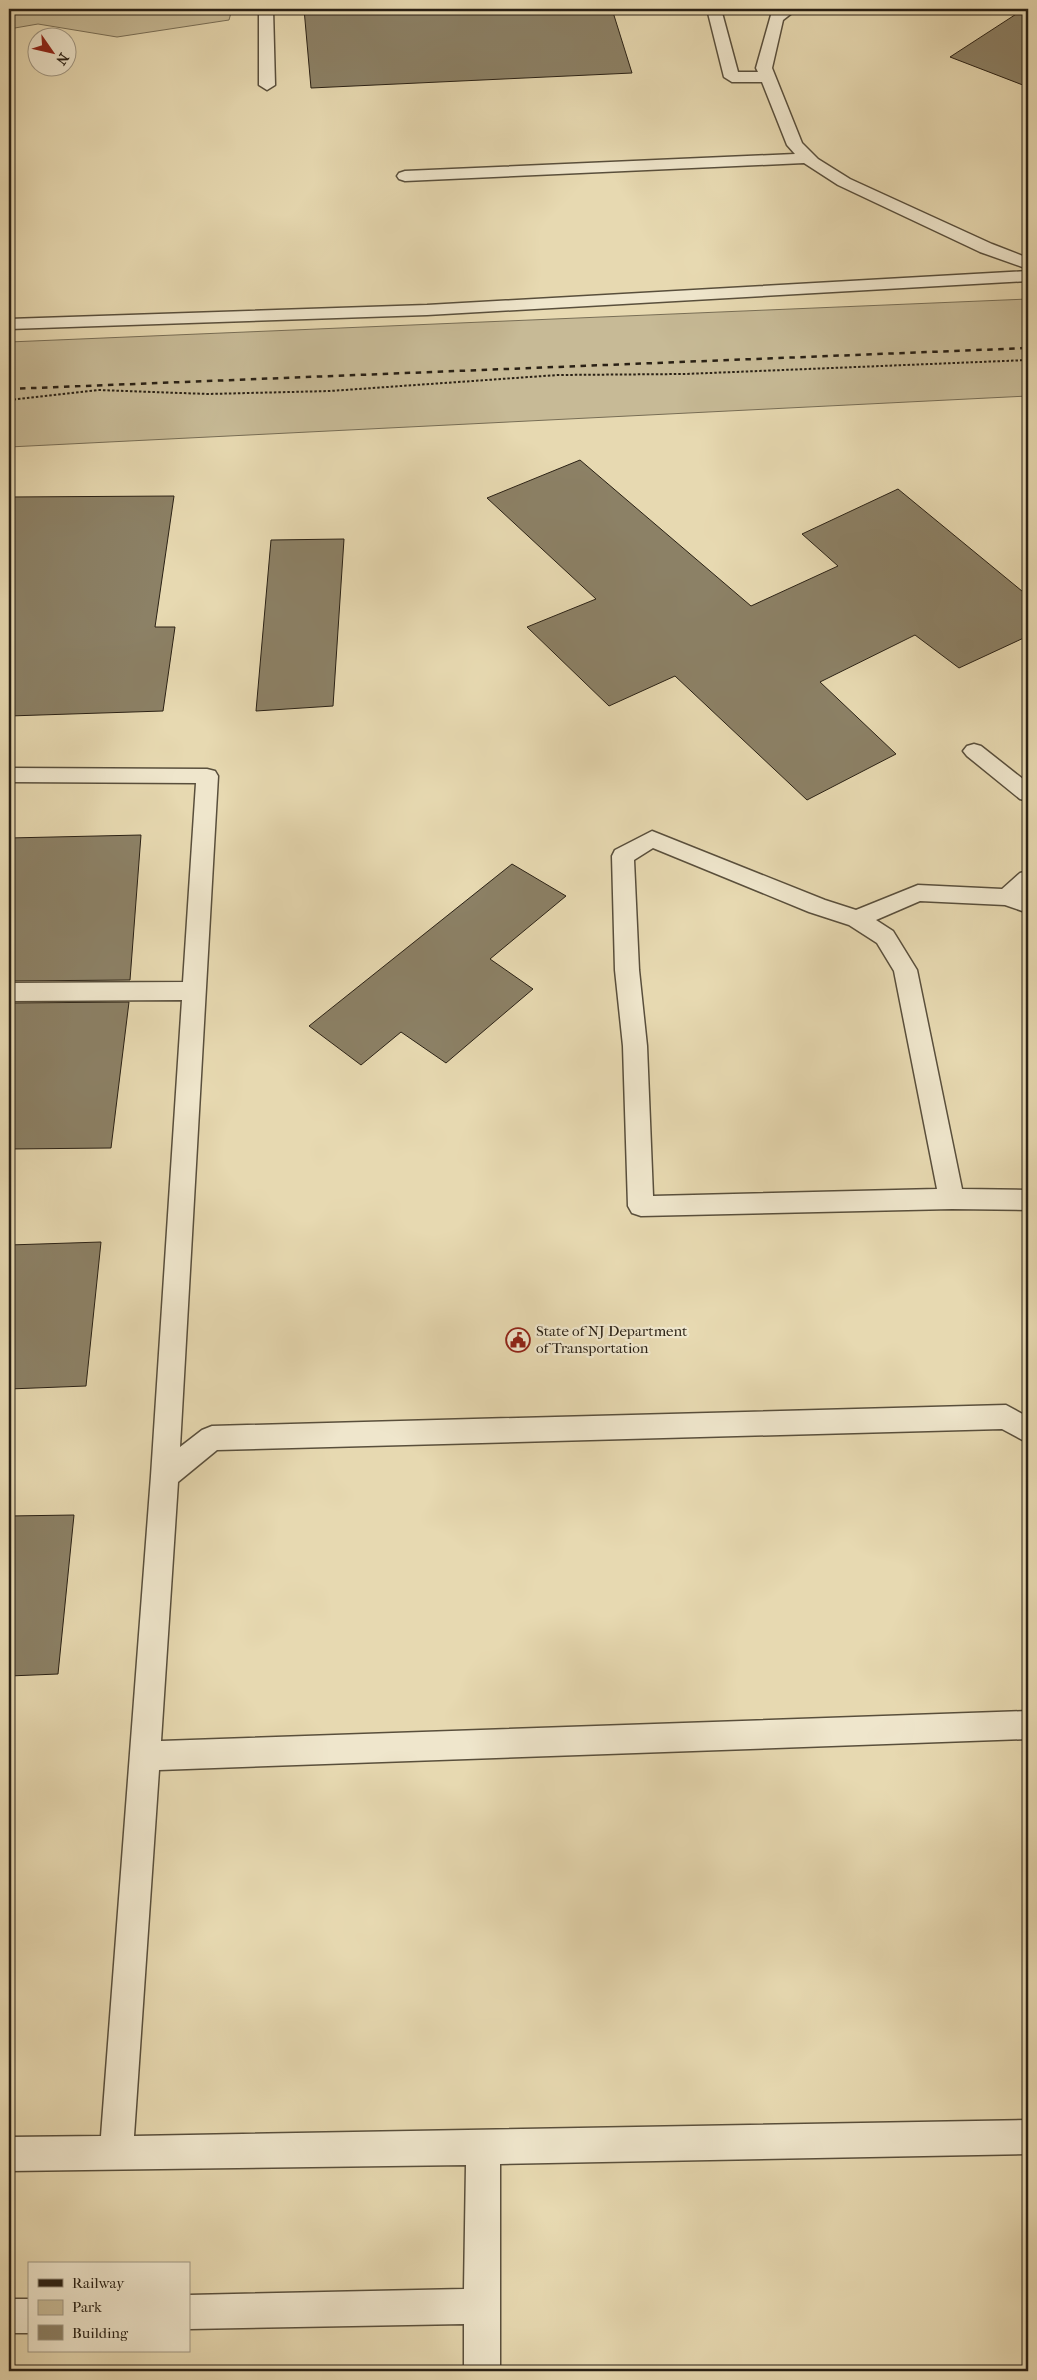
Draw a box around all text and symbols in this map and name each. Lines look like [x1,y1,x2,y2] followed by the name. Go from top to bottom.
[28,28,78,78] north arrow
[52,50,72,68] text: N
[536,1322,688,1357] place label: State of NJ Department of Transportation
[505,1327,531,1353] public building icon: State of NJ Department of Transportation
[28,2262,190,2352] legend
[72,2274,125,2292] text: Railway
[72,2298,102,2316] text: Park
[72,2324,129,2342] text: Building

